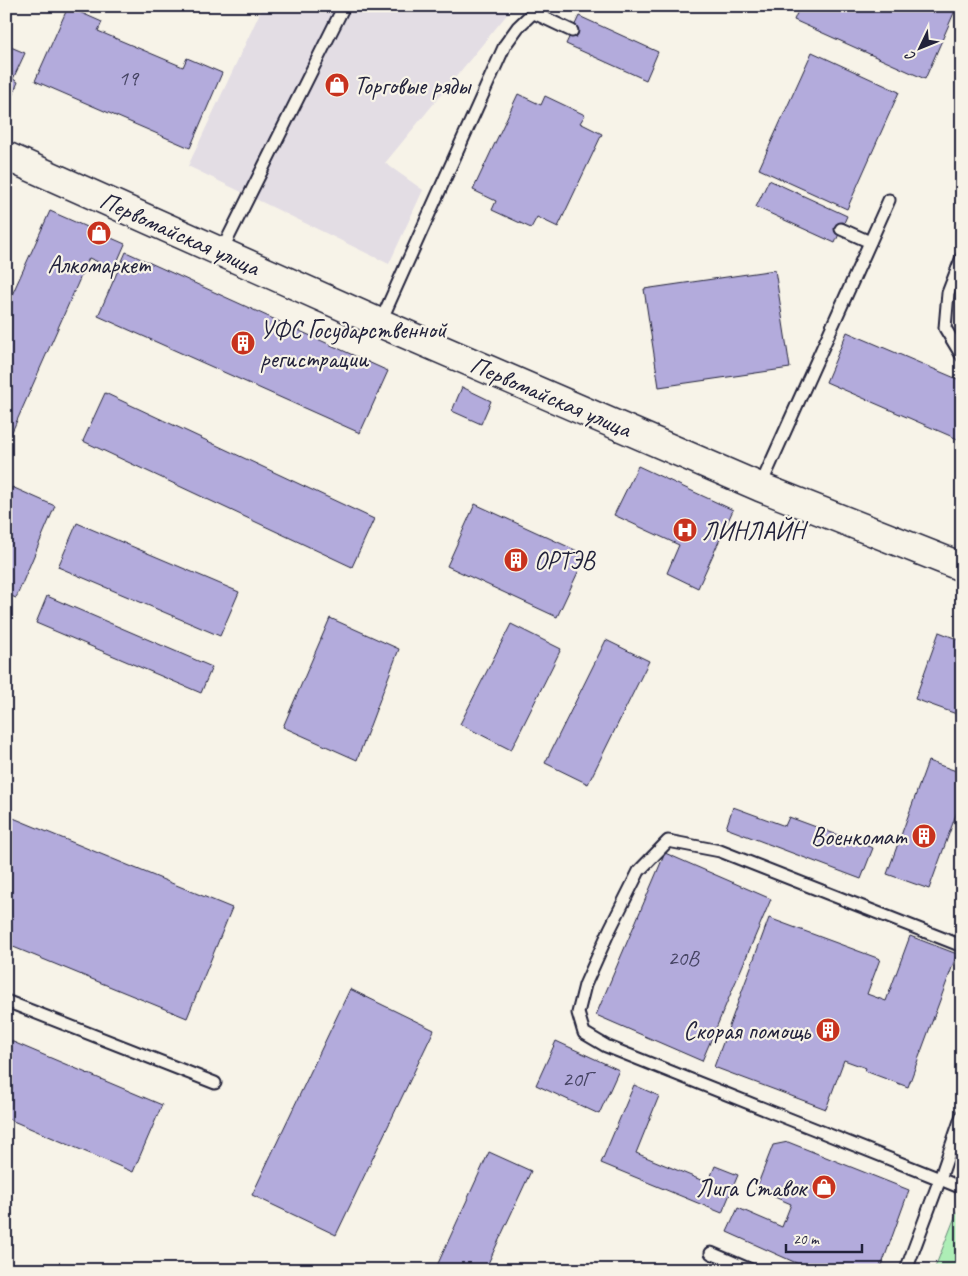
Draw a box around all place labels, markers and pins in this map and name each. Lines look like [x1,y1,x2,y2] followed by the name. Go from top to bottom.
[354,70,472,102] place label: Торговые ряды
[324,72,350,98] shop icon: Торговые ряды
[86,220,112,246] shop icon: Алкомаркет
[47,249,152,281] place label: Алкомаркет
[260,314,448,375] place label: УФС Государственной регистрации
[230,330,256,356] building icon: УФС Государственной регистрации
[702,515,808,547] place label: ЛИНЛАЙН
[672,517,698,543] hospital icon: ЛИНЛАЙН
[534,545,597,577] place label: ОРТЭВ
[503,547,529,573] building icon: ОРТЭВ
[811,821,908,853] place label: Военкомат
[911,823,937,849] building icon: Военкомат
[683,1015,812,1047] place label: Скорая помощь
[815,1017,841,1043] building icon: Скорая помощь
[696,1172,809,1204] place label: Лига Ставок
[811,1174,837,1200] shop icon: Лига Ставок

